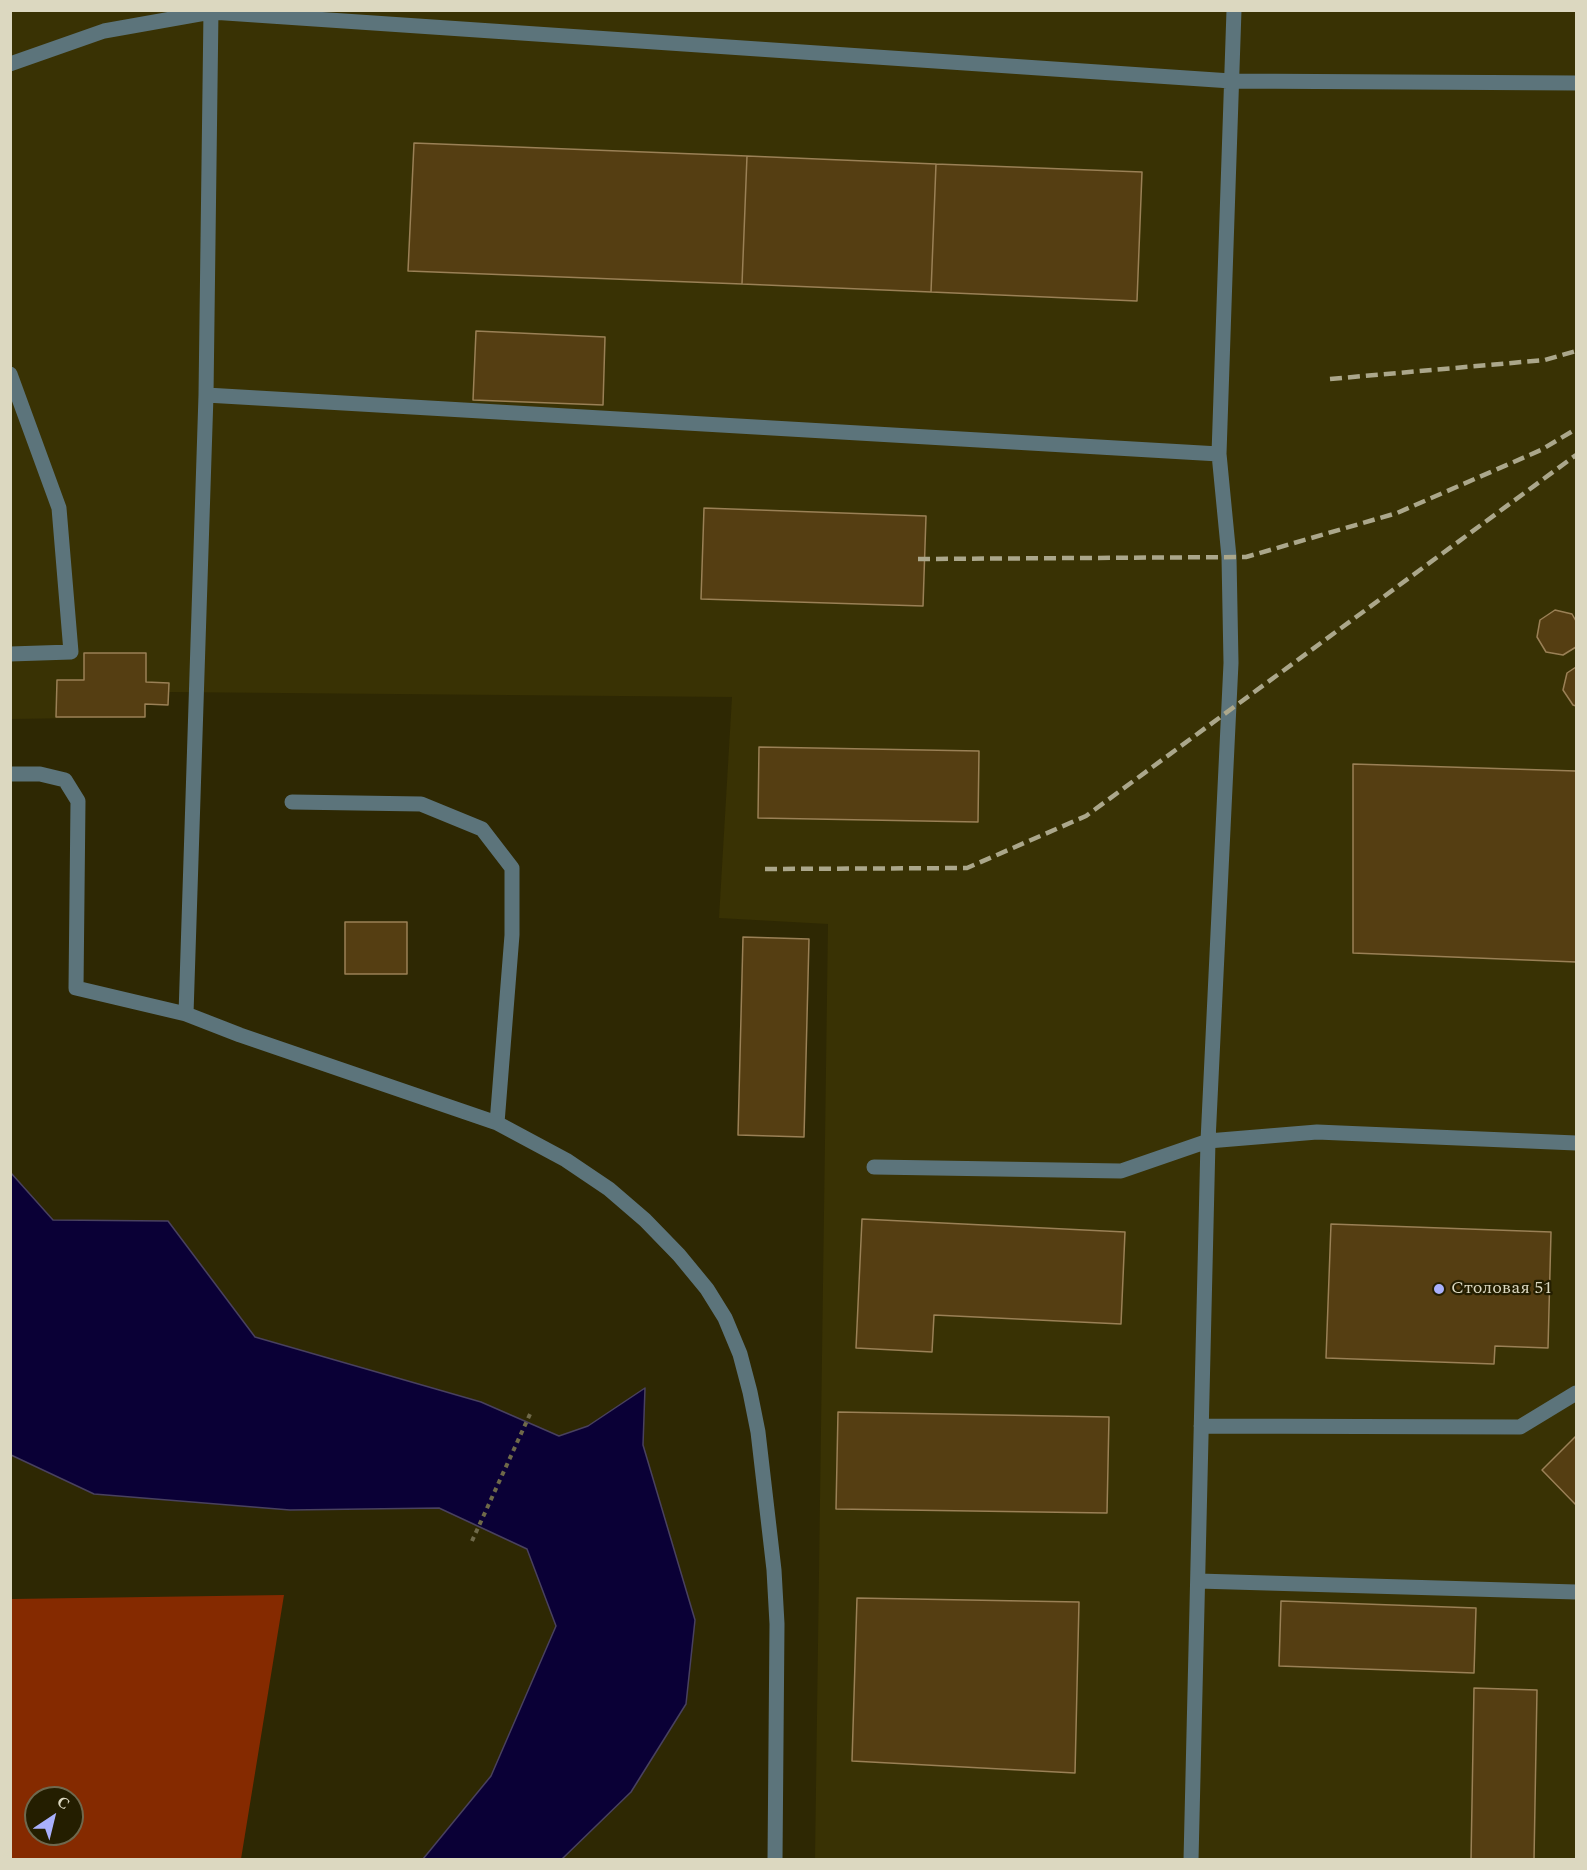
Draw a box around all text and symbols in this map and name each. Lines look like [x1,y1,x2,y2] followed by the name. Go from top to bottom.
[1451,1278,1552,1300] place label: Столовая 51
[1432,1282,1446,1296] marker: Столовая 51
[24,1786,84,1846] north arrow
[52,1790,75,1816] text: С

